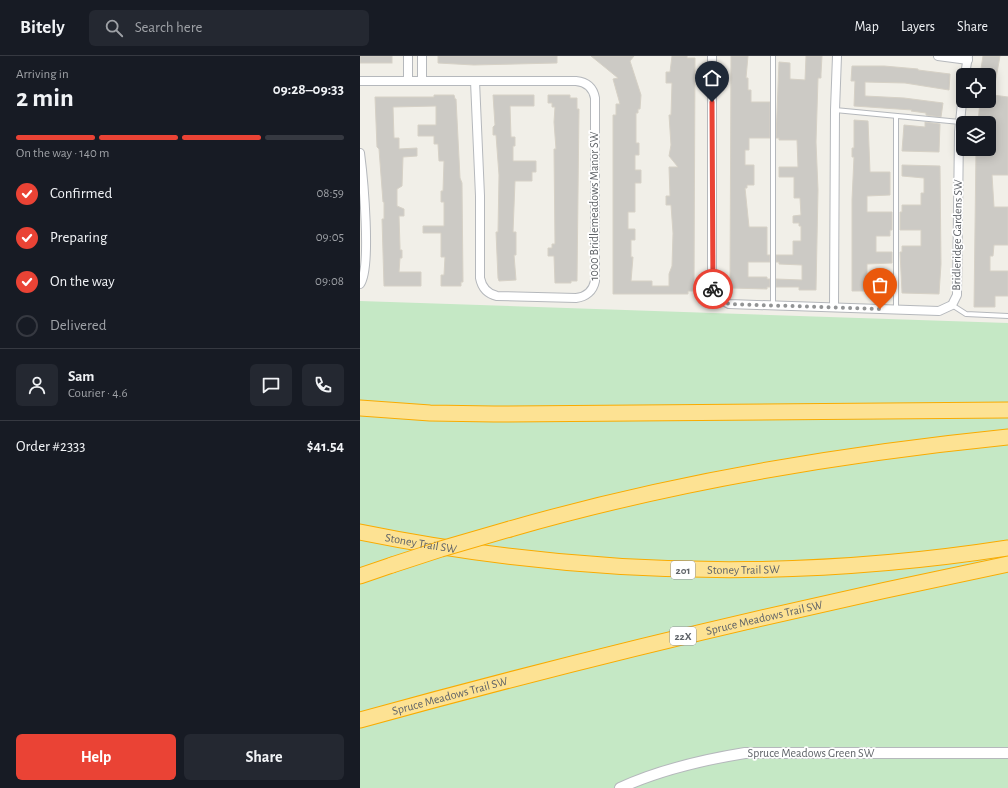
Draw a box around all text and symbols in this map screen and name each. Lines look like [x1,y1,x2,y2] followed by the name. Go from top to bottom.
[89,10,369,46] search box
[103,17,125,39] icon: search
[20,18,65,37] text: Bitely
[135,20,202,35] text: Search here
[854,20,879,34] text: Map
[901,20,935,34] text: Layers
[957,20,988,34] text: Share
[695,61,729,102] pin
[701,67,723,89] icon: home
[16,68,69,81] text: Arriving in
[956,68,996,156] map controls
[956,68,996,108] button: locate
[273,82,344,97] text: 09:28–09:33
[16,85,74,111] text: 2 min
[956,116,996,156] button: layers
[588,131,600,281] street label: 1000 Bridlemeadows Manor SW
[16,147,110,160] text: On the way · 140 m
[950,179,964,291] street label: Bridleridge Gardens SW
[16,183,38,205] icon: check
[50,186,112,201] text: Confirmed
[316,187,344,200] text: 08:59
[16,227,38,249] icon: check
[50,230,107,245] text: Preparing
[316,231,344,244] text: 09:05
[863,268,897,309] pin
[693,269,733,309] courier
[16,271,38,293] icon: check
[50,274,115,289] text: On the way
[869,274,891,296] icon: bag
[315,275,344,288] text: 09:08
[702,278,724,300] icon: bike
[50,318,107,333] text: Delivered
[16,364,58,406] button: person
[250,364,292,406] button: chat
[302,364,344,406] button: phone
[68,369,94,384] text: Sam
[68,387,128,400] text: Courier · 4.6
[16,439,85,454] text: Order #2333
[307,439,344,454] text: $41.54
[384,531,458,555] street label: Stoney Trail SW
[671,561,695,579] road number: 201
[707,563,780,577] street label: Stoney Trail SW
[705,598,824,637] street label: Spruce Meadows Trail SW
[670,627,696,645] road number: 22X
[391,675,509,717] street label: Spruce Meadows Trail SW
[16,734,176,780] button: Help
[184,734,344,780] button: Share
[748,747,875,759] street label: Spruce Meadows Green SW

